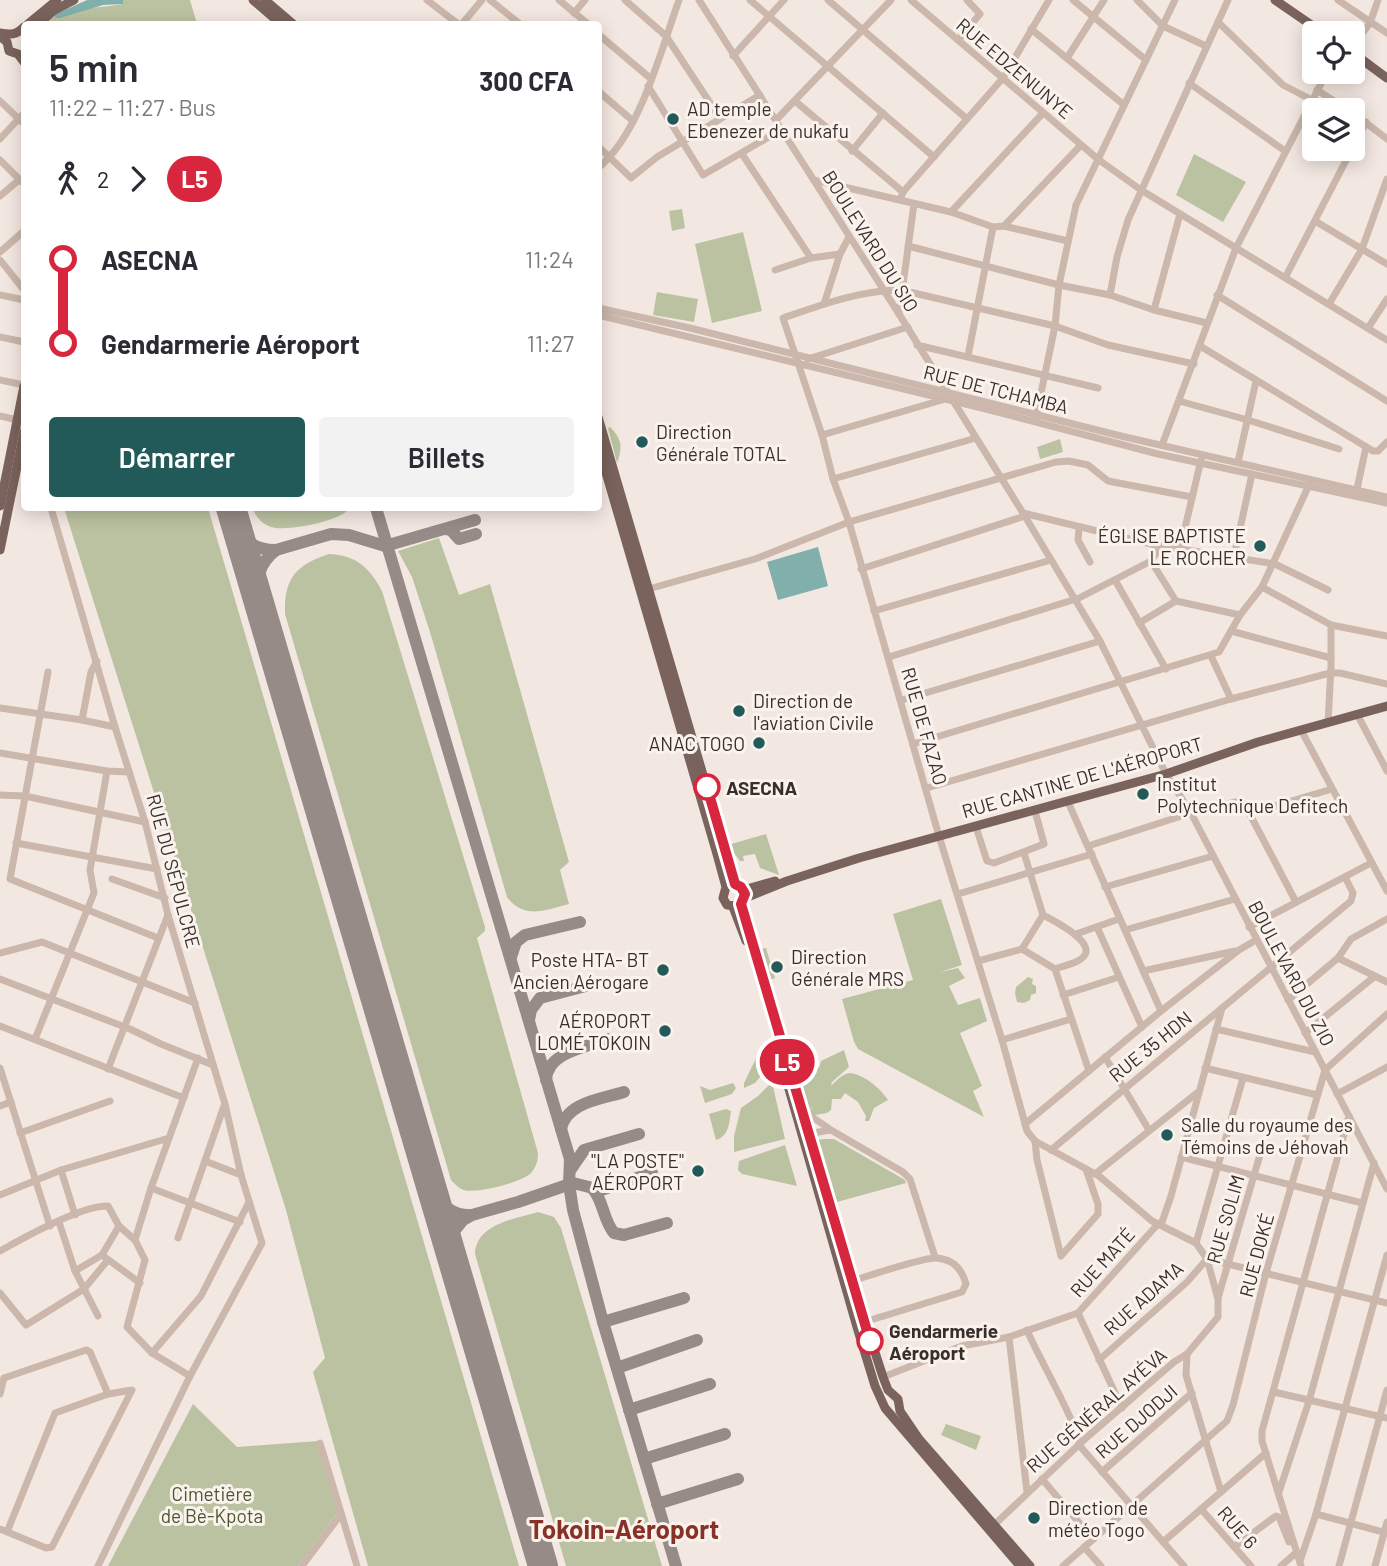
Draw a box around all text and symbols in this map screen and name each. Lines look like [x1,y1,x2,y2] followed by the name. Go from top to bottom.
[952,13,1078,123] street label: RUE EDZENUNYE
[1302,21,1365,161] map controls
[1302,21,1365,84] button: locate
[49,44,139,90] text: 5 min
[479,65,574,96] text: 300 CFA
[49,93,216,121] text: 11:22 – 11:27 · Bus
[687,97,849,142] place label: AD temple Ebenezer de nukafu
[1302,98,1365,161] button: layers
[665,111,681,127] marker: AD temple Ebenezer de nukafu
[49,160,87,198] icon: walk
[119,160,157,198] icon: forward
[181,164,208,193] text: L5
[97,165,109,193] text: 2
[818,166,924,316] street label: BOULEVARD DU SIO
[101,244,199,275] text: ASECNA
[525,245,574,273] text: 11:24
[101,328,360,359] text: Gendarmerie Aéroport
[527,329,574,357] text: 11:27
[921,360,1071,418] street label: RUE DE TCHAMBA
[49,417,305,497] button: Démarrer
[319,417,574,497] button: Billets
[656,420,787,465] place label: Direction Générale TOTAL
[634,434,650,450] marker: Direction Générale TOTAL
[1098,524,1246,569] place label: ÉGLISE BAPTISTE LE ROCHER
[1252,538,1268,554] marker: ÉGLISE BAPTISTE LE ROCHER
[897,664,953,788] street label: RUE DE FAZAO
[753,689,874,734] place label: Direction de l'aviation Civile
[731,703,747,719] marker: Direction de l'aviation Civile
[649,732,745,755] place label: ANAC TOGO
[959,732,1205,822] street label: RUE CANTINE DE L'AÉROPORT
[751,735,767,751] marker: ANAC TOGO
[1157,772,1348,817] place label: Institut Polytechnique Defitech
[694,774,720,800] marker: ASECNA
[726,776,798,799] place label: ASECNA
[1135,786,1151,802] marker: Institut Polytechnique Defitech
[142,791,206,951] street label: RUE DU SÉPULCRE
[1244,896,1340,1050] street label: BOULEVARD DU ZIO
[791,945,904,990] place label: Direction Générale MRS
[513,948,649,993] place label: Poste HTA- BT Ancien Aérogare
[769,959,785,975] marker: Direction Générale MRS
[655,962,671,978] marker: Poste HTA- BT Ancien Aérogare
[1104,1006,1196,1086] street label: RUE 35 HDN
[537,1009,651,1054] place label: AÉROPORT LOMÉ TOKOIN
[657,1023,673,1039] marker: AÉROPORT LOMÉ TOKOIN
[756,1039,818,1085] line badge: L5
[774,1047,800,1076] text: L5
[1181,1113,1353,1158] place label: Salle du royaume des Témoins de Jéhovah
[1159,1127,1175,1143] marker: Salle du royaume des Témoins de Jéhovah
[591,1149,684,1194] place label: "LA POSTE" AÉROPORT
[690,1163,706,1179] marker: "LA POSTE" AÉROPORT
[1201,1172,1249,1266] street label: RUE SOLIM
[1234,1211,1278,1299] street label: RUE DOKÉ
[1065,1223,1139,1301] street label: RUE MATÉ
[1099,1256,1187,1340] street label: RUE ADAMA
[889,1319,998,1364] place label: Gendarmerie Aéroport
[857,1328,883,1354] marker: Gendarmerie Aéroport
[1021,1343,1171,1477] street label: RUE GÉNÉRAL AYÉVA
[1090,1379,1182,1463] street label: RUE DJODJI
[161,1482,263,1527] park label: Cimetière de Bè-Kpota
[1048,1496,1148,1541] place label: Direction de météo Togo
[1213,1501,1263,1553] street label: RUE 6
[1026,1510,1042,1526] marker: Direction de météo Togo
[529,1513,719,1544] district label: Tokoin-Aéroport

